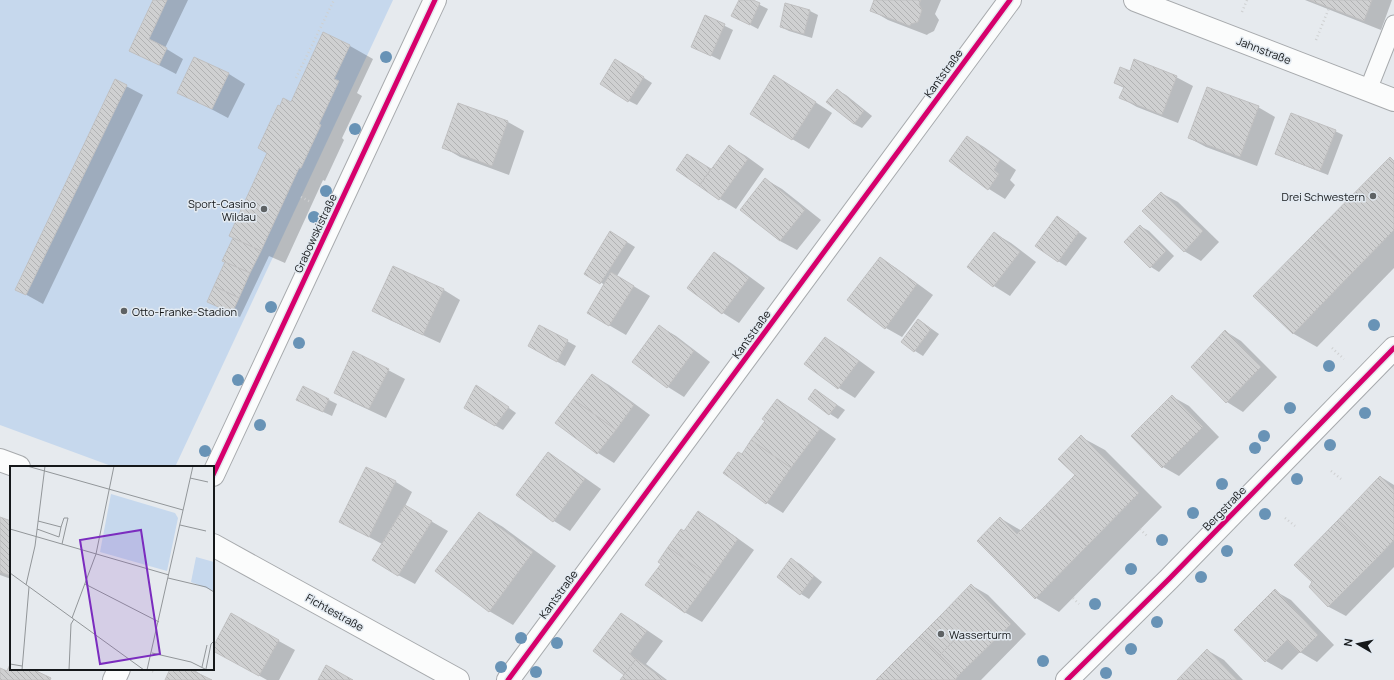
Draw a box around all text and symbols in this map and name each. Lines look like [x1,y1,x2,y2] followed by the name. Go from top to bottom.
[1235,33,1294,67] street label: Jahnstraße
[920,45,966,100] street label: Kantstraße
[1282,189,1365,204] place label: Drei Schwestern
[290,191,340,275] street label: Grabowskistraße
[1368,191,1378,201] marker: Drei Schwestern
[188,196,256,224] place label: Sport-Casino Wildau
[259,204,269,214] marker: Sport-Casino Wildau
[132,304,237,319] place label: Otto-Franke-Stadion
[119,306,129,316] marker: Otto-Franke-Stadion
[728,306,774,361] street label: Kantstraße
[10,466,214,670] inset map
[1199,482,1249,534] street label: Bergstraße
[535,566,581,621] street label: Kantstraße
[303,590,367,634] street label: Fichtestraße
[1338,624,1378,664] north arrow
[949,627,1011,642] place label: Wasserturm
[936,629,946,639] marker: Wasserturm
[1340,637,1356,647] text: N

